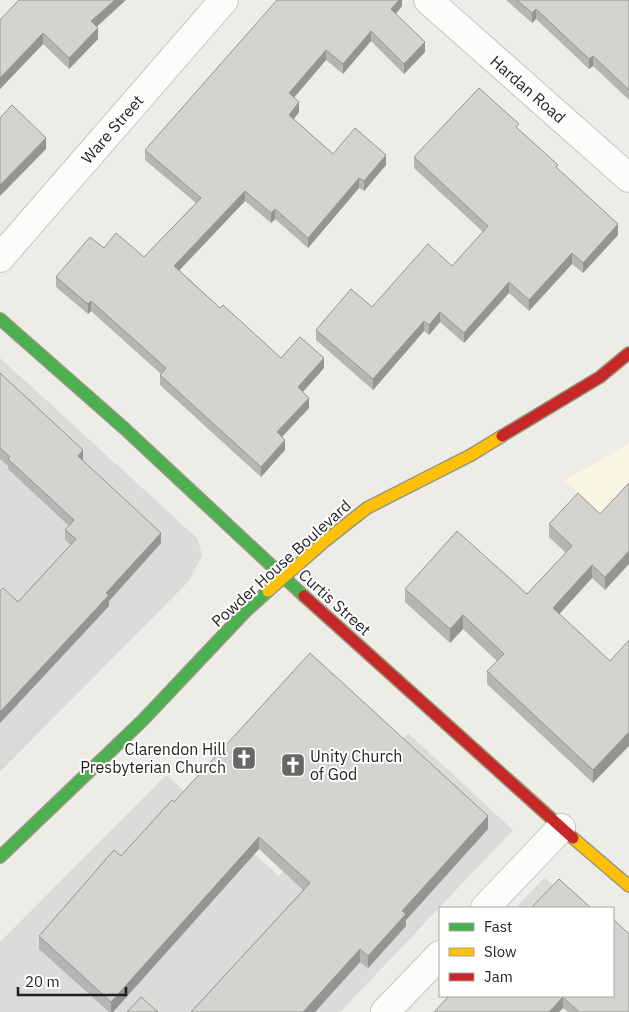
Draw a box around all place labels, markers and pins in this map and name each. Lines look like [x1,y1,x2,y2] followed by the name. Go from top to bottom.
[80,739,226,777] place label: Clarendon Hill Presbyterian Church
[231,745,257,771] church icon: Clarendon Hill Presbyterian Church
[310,746,402,784] place label: Unity Church of God
[280,752,306,778] church icon: Unity Church of God

